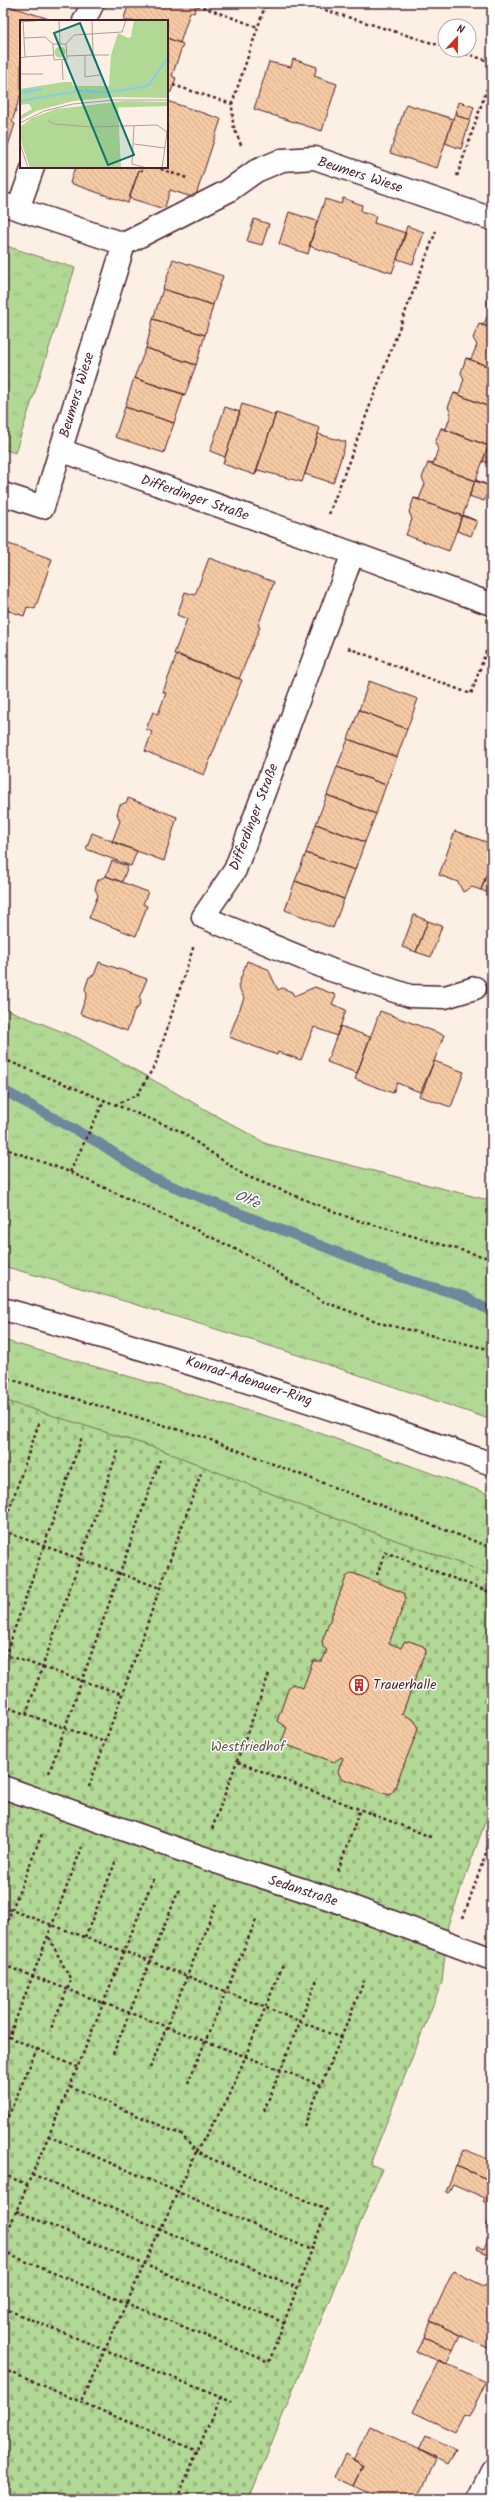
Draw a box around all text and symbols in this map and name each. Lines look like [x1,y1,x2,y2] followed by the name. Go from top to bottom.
[437,18,477,58] north arrow
[20,20,168,168] inset map
[454,20,467,39] text: N
[315,151,406,199] street label: Beumers Wiese
[54,349,101,441] street label: Beumers Wiese
[138,469,253,527] street label: Differdinger Straße
[223,759,285,874] street label: Differdinger Straße
[231,1184,264,1216] water label: Olfe
[183,1350,315,1412] street label: Konrad-Adenauer-Ring
[348,1674,370,1696] building icon: Trauerhalle
[373,1674,437,1696] place label: Trauerhalle
[211,1736,287,1758] park label: Westfriedhof
[265,1869,341,1913] street label: Sedanstraße

